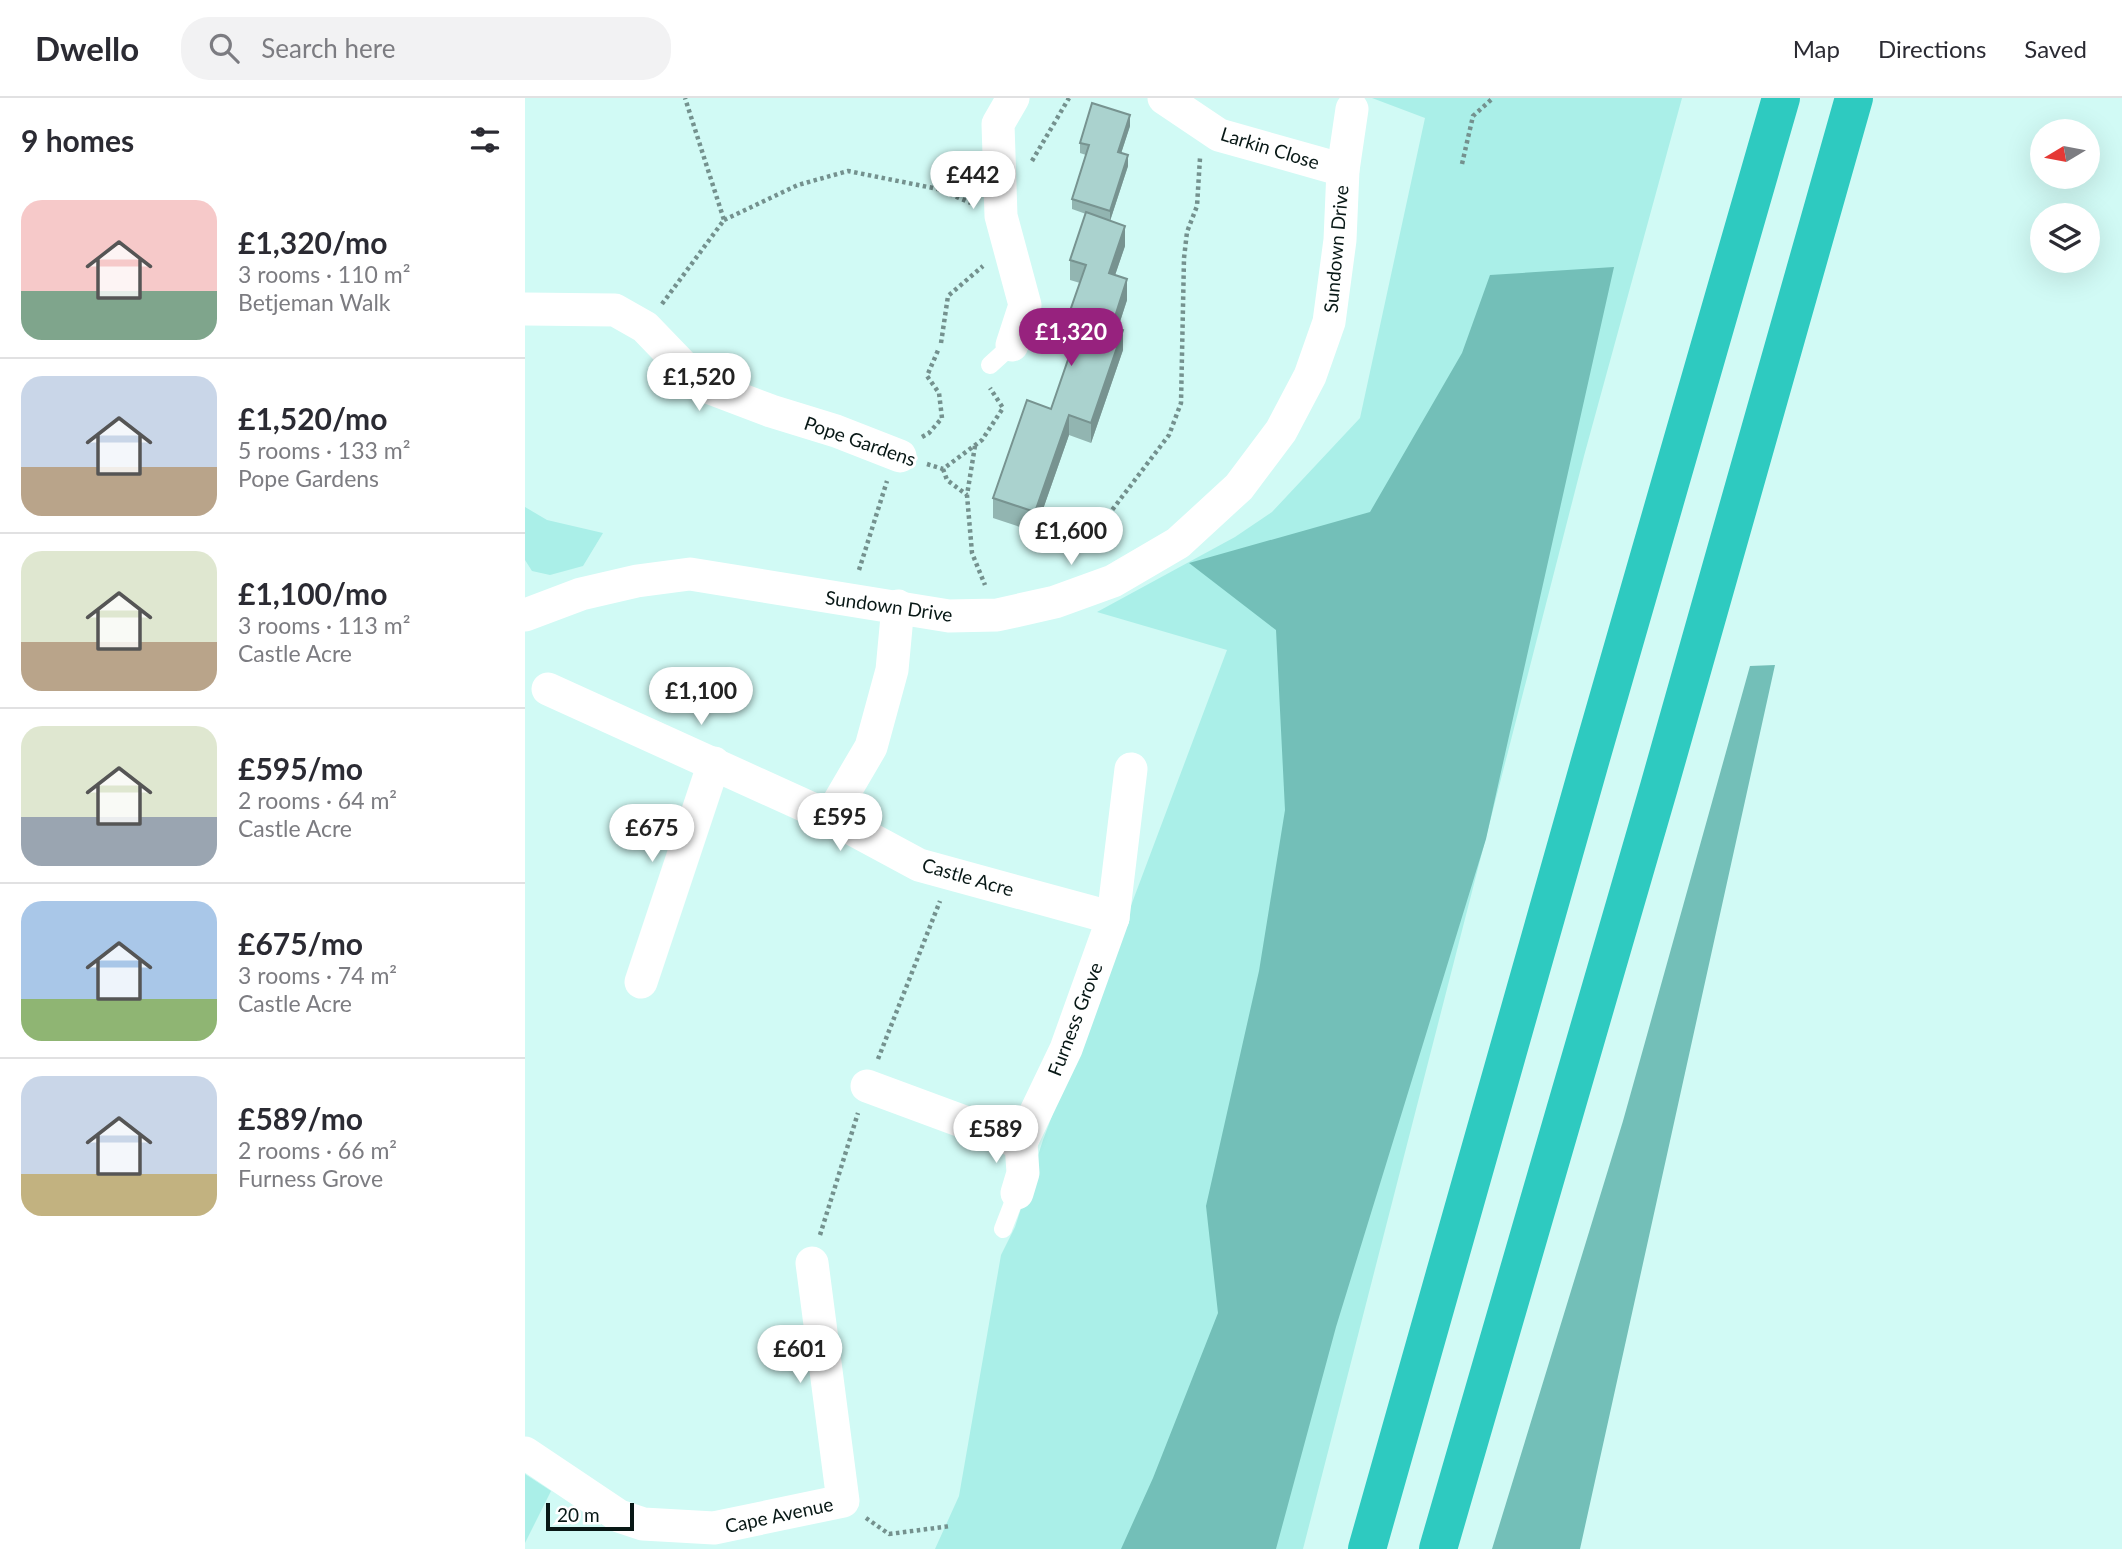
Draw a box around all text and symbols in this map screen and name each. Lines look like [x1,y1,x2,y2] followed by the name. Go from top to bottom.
[181,17,671,80] search box
[35,28,139,68] text: Dwello
[205,29,243,67] icon: search
[261,32,395,64] text: Search here
[1793,34,1840,63] text: Map
[1878,34,1986,63] text: Directions
[2024,34,2087,63] text: Saved
[2030,119,2100,189] north arrow
[2030,119,2100,273] map controls
[466,121,504,159] icon: filters
[21,122,134,158] text: 9 homes
[1218,122,1322,173] street label: Larkin Close
[932,152,1014,211] pin: £442
[946,160,1000,188] text: £442
[1318,184,1353,314] street label: Sundown Drive
[2030,203,2100,273] button: layers
[238,224,387,260] text: £1,320/mo
[77,228,161,312] icon: home
[238,260,410,288] text: 3 rooms · 110 m²
[238,288,391,316] text: Betjeman Walk
[1014,308,1128,368] pin: £1,320
[1035,317,1107,345] text: £1,320
[642,354,756,413] pin: £1,520
[663,362,735,390] text: £1,520
[238,400,387,436] text: £1,520/mo
[77,404,161,488] icon: home
[801,411,919,470] street label: Pope Gardens
[238,436,410,464] text: 5 rooms · 133 m²
[238,464,379,492] text: Pope Gardens
[1014,508,1128,567] pin: £1,600
[1035,516,1107,544] text: £1,600
[238,575,387,611] text: £1,100/mo
[77,579,161,663] icon: home
[824,585,954,626] street label: Sundown Drive
[238,611,410,639] text: 3 rooms · 113 m²
[238,639,352,667] text: Castle Acre
[644,668,758,727] pin: £1,100
[665,676,737,704] text: £1,100
[238,750,363,786] text: £595/mo
[77,754,161,838] icon: home
[238,786,397,814] text: 2 rooms · 64 m²
[799,794,881,853] pin: £595
[813,802,867,830] text: £595
[611,804,693,864] pin: £675
[625,813,679,841] text: £675
[238,814,352,842] text: Castle Acre
[920,852,1017,901] street label: Castle Acre
[238,925,363,961] text: £675/mo
[77,929,161,1013] icon: home
[1042,959,1107,1079] street label: Furness Grove
[238,961,397,989] text: 3 rooms · 74 m²
[238,989,352,1017] text: Castle Acre
[238,1100,363,1136] text: £589/mo
[77,1104,161,1188] icon: home
[955,1105,1037,1165] pin: £589
[969,1114,1023,1142] text: £589
[238,1136,397,1164] text: 2 rooms · 66 m²
[238,1164,383,1192] text: Furness Grove
[759,1326,841,1385] pin: £601
[773,1334,827,1362] text: £601
[723,1492,835,1537] street label: Cape Avenue
[546,1500,633,1532] scale bar
[557,1503,600,1526] text: 20 m

